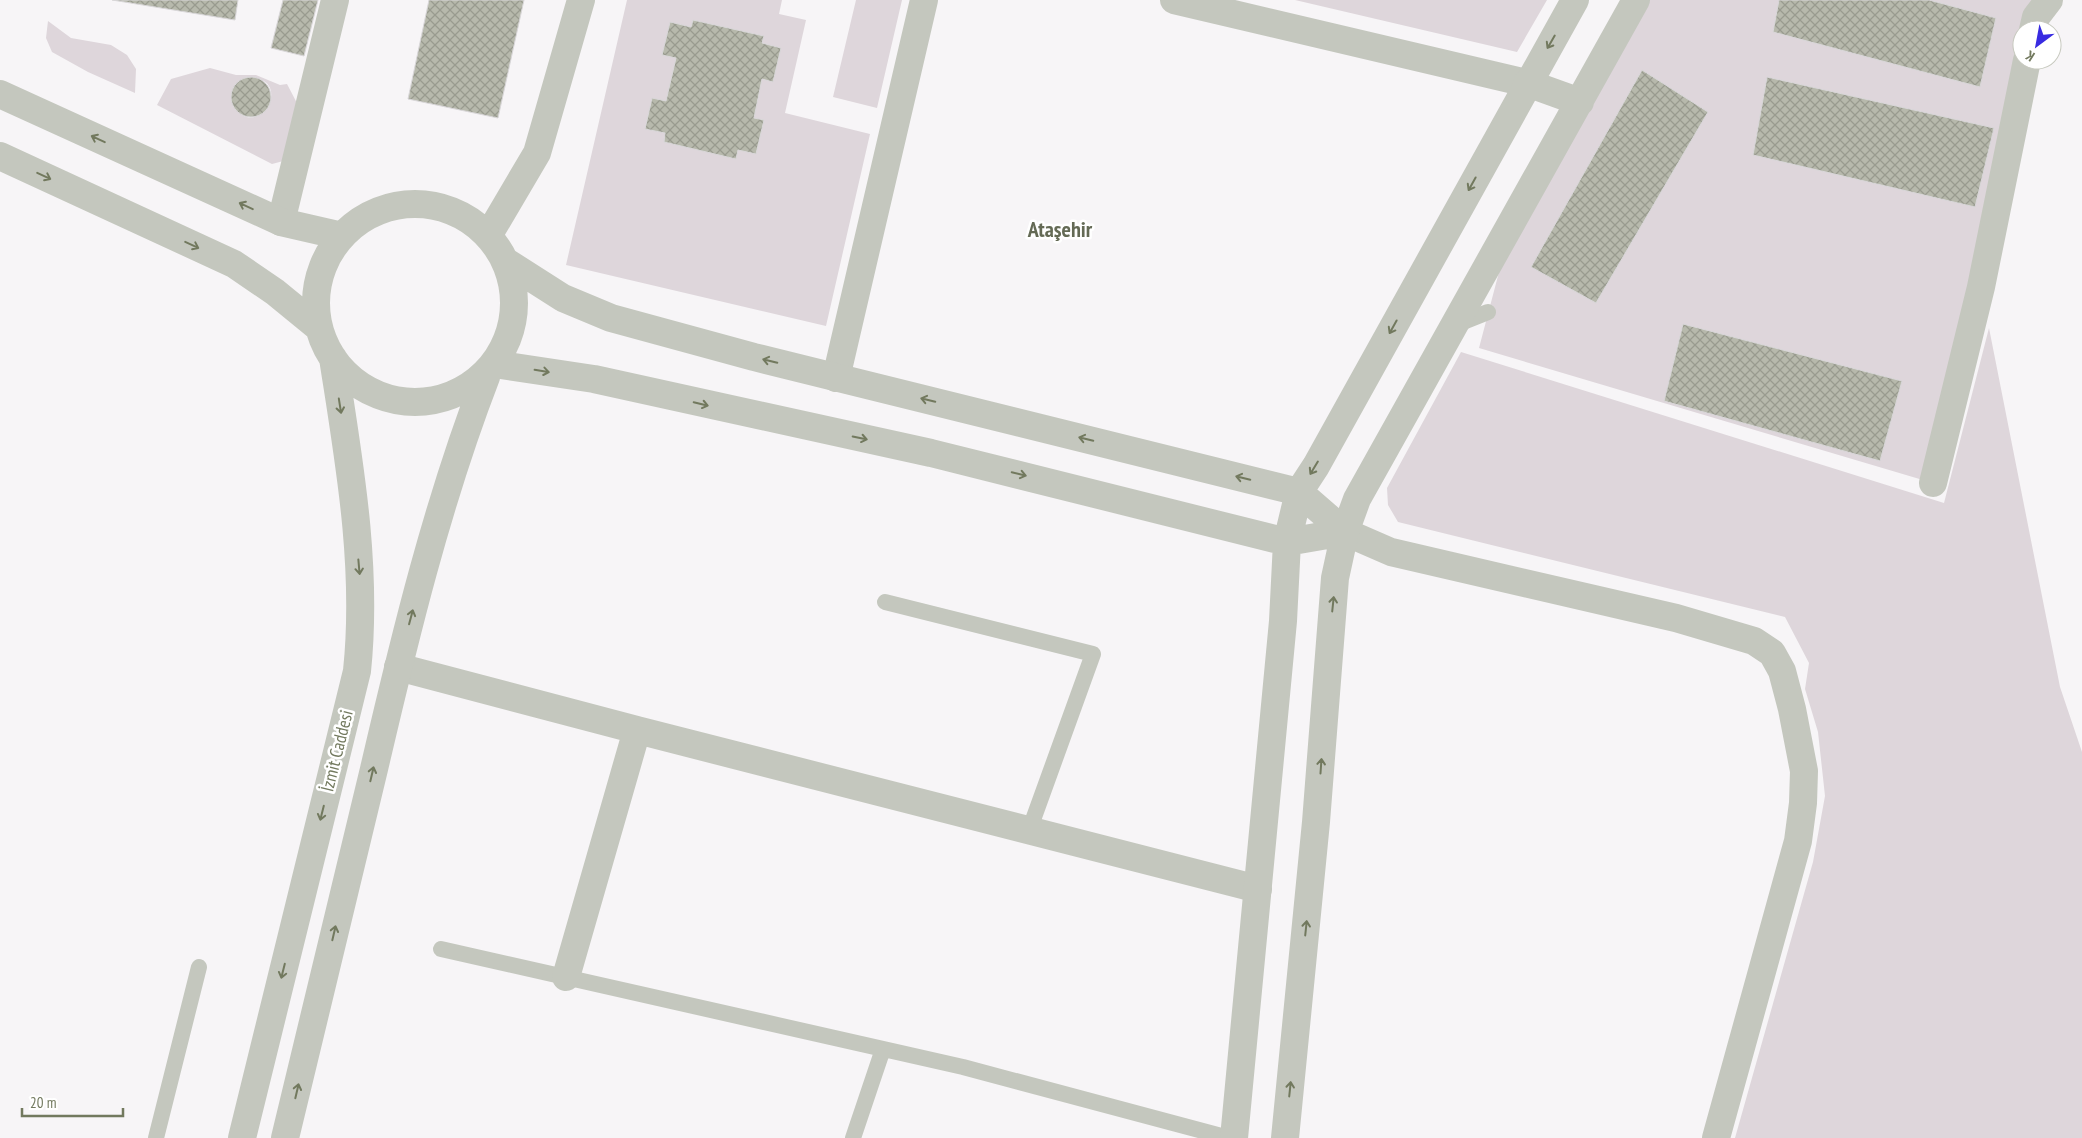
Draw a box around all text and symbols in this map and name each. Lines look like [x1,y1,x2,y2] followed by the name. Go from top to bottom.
[2012,20,2062,70] north arrow
[1545,35,1555,49] one-way arrow
[2022,46,2038,66] text: K
[91,133,106,143] one-way arrow
[36,172,51,182] one-way arrow
[1466,177,1476,191] one-way arrow
[239,201,254,211] one-way arrow
[1027,215,1093,243] district label: Ataşehir
[184,240,199,250] one-way arrow
[1388,319,1398,334] one-way arrow
[762,356,778,365] one-way arrow
[534,366,550,376] one-way arrow
[920,395,936,404] one-way arrow
[336,398,346,414] one-way arrow
[693,400,709,409] one-way arrow
[852,433,868,443] one-way arrow
[1078,434,1094,443] one-way arrow
[1309,461,1319,475] one-way arrow
[1010,470,1026,480] one-way arrow
[1236,473,1252,482] one-way arrow
[355,559,364,575] one-way arrow
[1328,596,1338,612] one-way arrow
[407,609,416,625] one-way arrow
[315,708,358,794] street label: İzmit Caddesi
[1316,758,1325,774] one-way arrow
[368,767,377,783] one-way arrow
[317,804,326,820] one-way arrow
[1301,920,1311,936] one-way arrow
[330,925,339,941] one-way arrow
[278,962,287,978] one-way arrow
[1285,1082,1295,1098] one-way arrow
[293,1083,302,1099] one-way arrow
[22,1086,124,1118] scale bar
[30,1093,56,1112] text: 20 m

